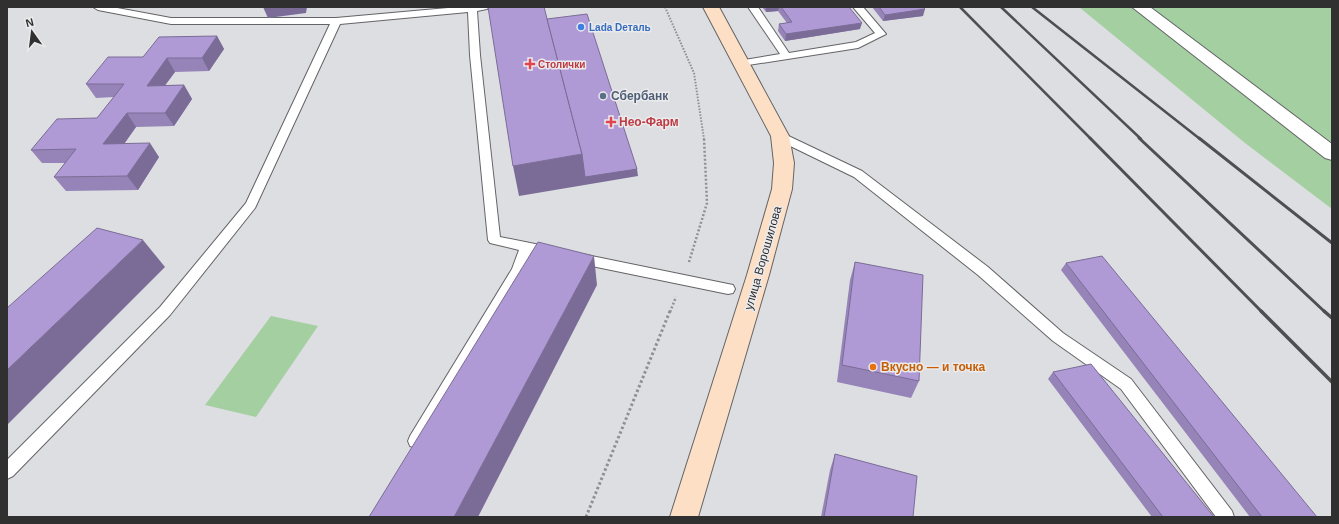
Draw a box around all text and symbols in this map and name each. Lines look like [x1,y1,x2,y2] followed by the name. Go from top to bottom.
[12,12,52,52] north arrow
[24,16,35,29] text: N
[576,22,586,32] marker: Lada Dеталь
[589,22,651,33] place label: Lada Dеталь
[525,59,535,69] marker: Столички
[538,59,585,70] place label: Столички
[611,89,669,103] place label: Сбербанк
[598,91,608,101] marker: Сбербанк
[619,115,679,129] place label: Нео-Фарм
[606,117,616,127] marker: Нео-Фарм
[741,204,785,312] street label: улица Ворошилова
[881,360,985,374] place label: Вкусно — и точка
[868,362,878,372] marker: Вкусно — и точка

